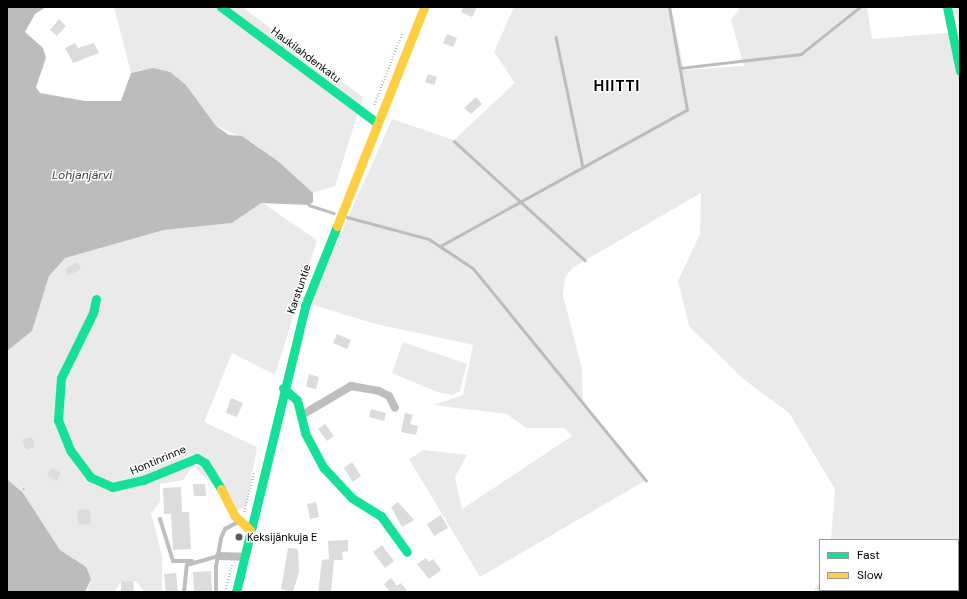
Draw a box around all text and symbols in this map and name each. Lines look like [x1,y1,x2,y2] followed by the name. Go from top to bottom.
[268,24,344,86] street label: Haukilahdenkatu
[594,78,640,96] district label: HIITTI
[52,169,112,183] water label: Lohjanjärvi
[284,262,314,316] street label: Karstuntie
[128,442,188,478] street label: Hontinrinne
[247,530,317,544] place label: Keksijänkuja E
[234,532,244,542] marker: Keksijänkuja E
[819,539,959,591] legend
[857,547,880,563] text: Fast
[857,567,883,583] text: Slow

